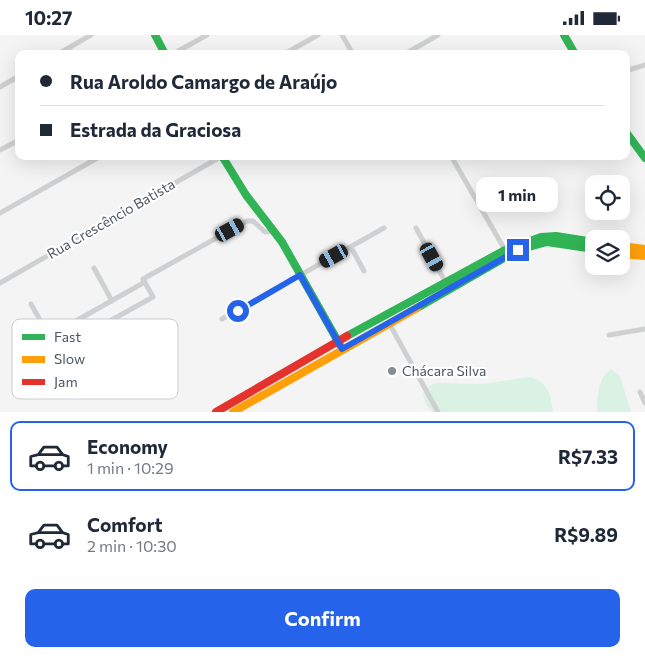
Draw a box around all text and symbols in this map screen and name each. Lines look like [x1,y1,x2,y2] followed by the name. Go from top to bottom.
[25,6,72,29] text: 10:27
[70,70,337,93] text: Rua Aroldo Camargo de Araújo
[70,118,241,141] text: Estrada da Graciosa
[44,175,178,262] street label: Rua Crescêncio Batista
[585,175,630,275] map controls
[585,175,630,220] button: locate
[477,177,559,213] callout: 1 min
[498,185,536,204] text: 1 min
[213,216,246,244] car
[585,230,630,275] button: layers
[507,239,529,261] route end
[418,240,445,274] car
[317,242,350,270] car
[227,300,249,322] route start
[12,319,178,399] legend
[54,328,81,345] text: Fast
[54,350,85,367] text: Slow
[402,362,486,379] place label: Chácara Silva
[386,365,398,377] marker: Chácara Silva
[54,373,78,390] text: Jam
[27,434,72,479] icon: car
[87,435,168,458] text: Economy
[558,445,618,468] text: R$7.33
[87,458,174,477] text: 1 min · 10:29
[27,512,72,557] icon: car
[87,513,163,536] text: Comfort
[554,523,618,546] text: R$9.89
[87,536,177,555] text: 2 min · 10:30
[25,589,620,647] button: Confirm

